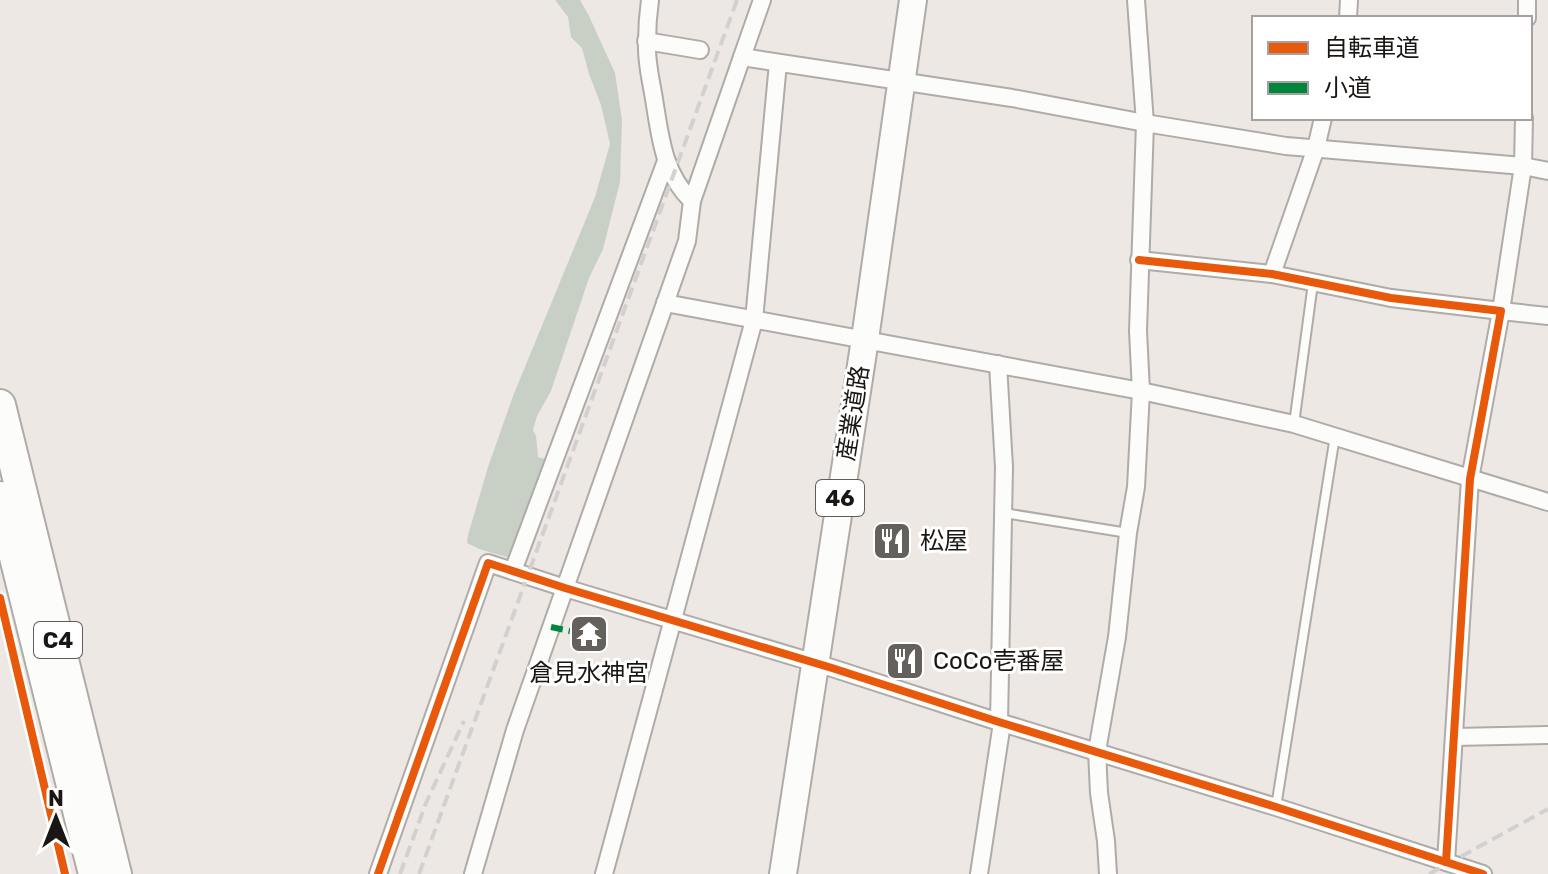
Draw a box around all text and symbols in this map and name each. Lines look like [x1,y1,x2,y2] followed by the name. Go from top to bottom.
[1252,16,1532,120] legend
[1324,34,1420,62] text: 自転車道
[1324,74,1372,102] text: 小道
[832,363,874,463] street label: 産業道路
[816,480,864,516] road number: 46
[871,520,913,562] restaurant icon: 松屋
[920,527,968,555] place label: 松屋
[568,613,610,655] temple icon: 倉見水神宮
[34,622,82,658] road number: C4
[884,640,926,682] restaurant icon: CoCo壱番屋
[933,647,1065,675] place label: CoCo壱番屋
[529,659,649,687] place label: 倉見水神宮
[16,778,96,858] north arrow
[48,785,64,812] text: N

